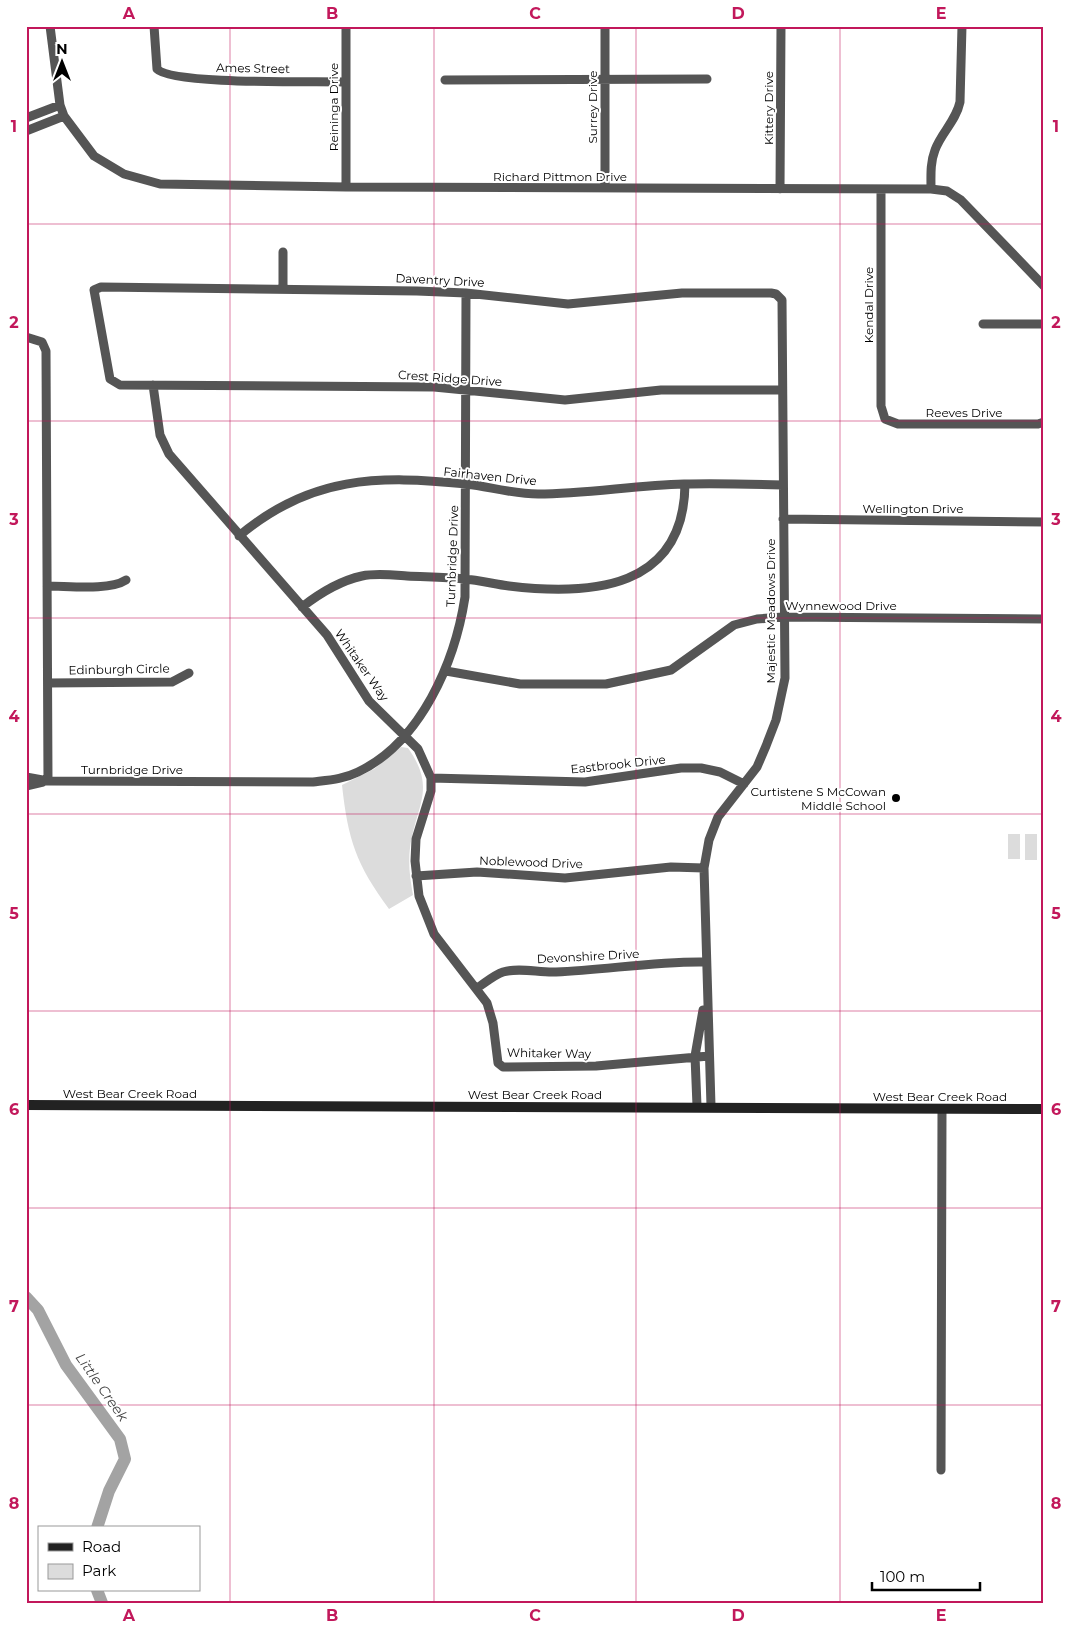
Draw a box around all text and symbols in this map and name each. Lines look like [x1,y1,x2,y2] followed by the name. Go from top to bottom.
[122,4,136,23] text: A
[326,4,338,23] text: B
[529,4,541,23] text: C
[731,4,745,23] text: D
[936,4,946,23] text: E
[38,38,88,88] north arrow
[56,40,68,58] text: N
[216,60,290,76] street label: Ames Street
[326,63,341,151] street label: Reininga Drive
[585,70,600,144] street label: Surrey Drive
[761,71,776,145] street label: Kittery Drive
[11,117,17,136] text: 1
[1053,117,1059,136] text: 1
[493,169,627,184] street label: Richard Pittmon Drive
[861,267,876,343] street label: Kendal Drive
[395,270,485,290] street label: Daventry Drive
[9,313,19,332] text: 2
[1051,313,1061,332] text: 2
[397,367,503,389] street label: Crest Ridge Drive
[925,405,1003,420] street label: Reeves Drive
[443,464,537,488] street label: Fairhaven Drive
[863,501,963,516] street label: Wellington Drive
[443,505,461,607] street label: Turnbridge Drive
[8,510,19,529] text: 3
[1050,510,1061,529] text: 3
[763,539,778,683] street label: Majestic Meadows Drive
[785,598,897,613] street label: Wynnewood Drive
[332,626,393,704] street label: Whitaker Way
[68,661,170,677] street label: Edinburgh Circle
[8,707,20,726] text: 4
[1050,707,1062,726] text: 4
[570,752,666,776] street label: Eastbrook Drive
[81,762,183,777] street label: Turnbridge Drive
[750,784,886,813] place label: Curtistene S McCowan Middle School
[890,792,902,804] marker: Curtistene S McCowan Middle School
[479,853,583,871] street label: Noblewood Drive
[9,904,19,923] text: 5
[1051,904,1061,923] text: 5
[536,946,640,966] street label: Devonshire Drive
[507,1045,592,1061] street label: Whitaker Way
[63,1086,197,1101] street label: West Bear Creek Road
[468,1087,602,1102] street label: West Bear Creek Road
[873,1089,1007,1104] street label: West Bear Creek Road
[9,1100,19,1119] text: 6
[1051,1100,1061,1119] text: 6
[9,1297,19,1316] text: 7
[1051,1297,1061,1316] text: 7
[72,1349,133,1425] water label: Little Creek
[9,1494,19,1513] text: 8
[1051,1494,1061,1513] text: 8
[38,1526,200,1592] legend
[82,1537,121,1556] text: Road
[872,1559,980,1591] scale bar
[82,1561,116,1580] text: Park
[880,1567,925,1586] text: 100 m
[122,1606,136,1625] text: A
[326,1606,338,1625] text: B
[529,1606,541,1625] text: C
[731,1606,745,1625] text: D
[936,1606,946,1625] text: E

